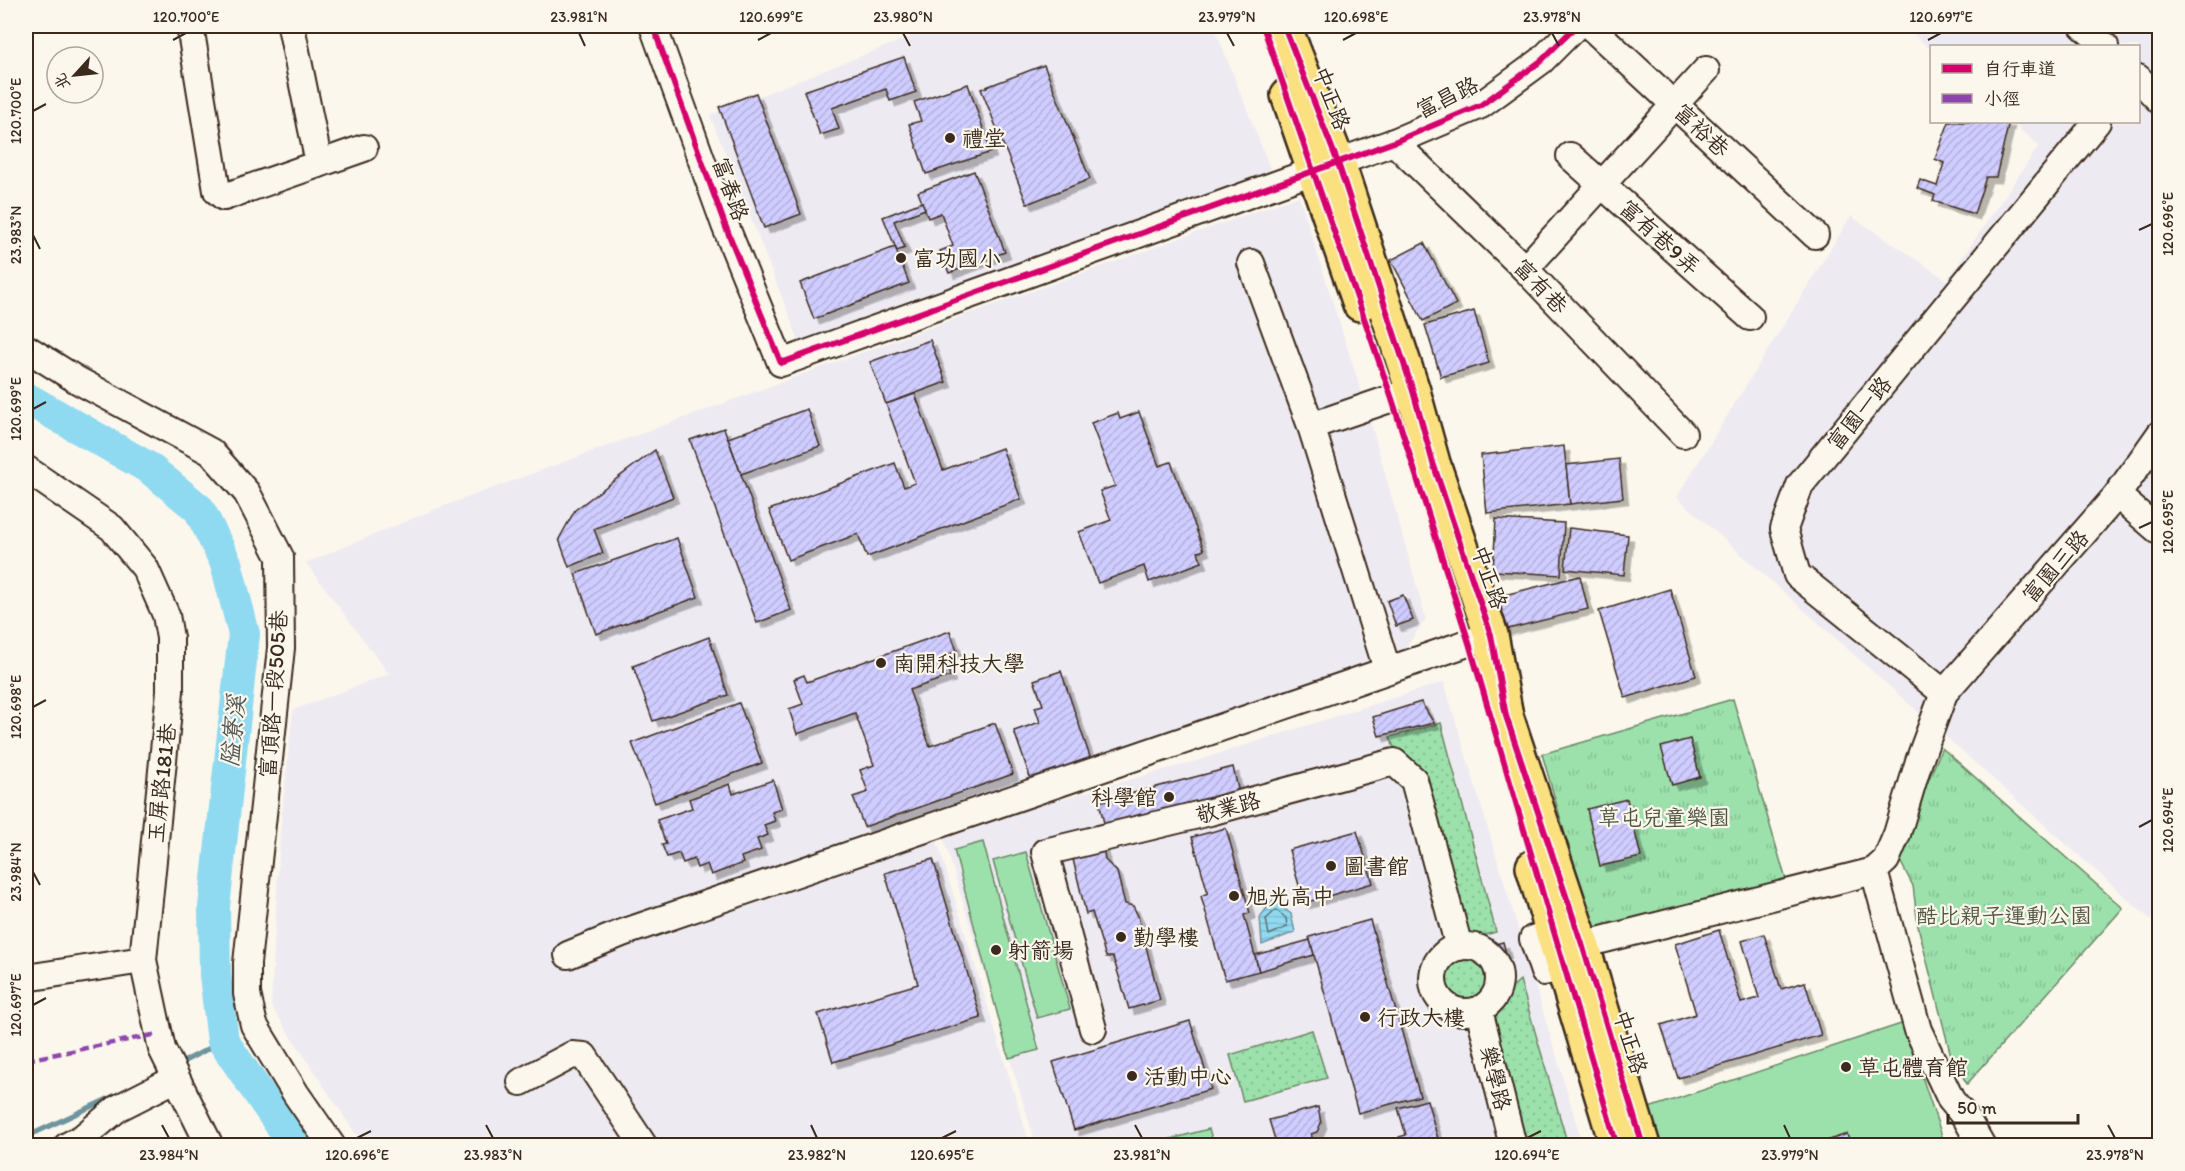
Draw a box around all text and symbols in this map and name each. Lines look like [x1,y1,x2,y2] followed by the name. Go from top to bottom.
[153,8,219,26] text: 120.700°E
[550,8,608,26] text: 23.981°N
[739,8,803,26] text: 120.699°E
[873,8,933,26] text: 23.980°N
[1198,8,1256,26] text: 23.979°N
[1324,8,1388,26] text: 120.698°E
[1523,8,1581,26] text: 23.978°N
[1909,8,1973,26] text: 120.697°E
[45,45,105,105] north arrow
[1930,45,2140,123] legend
[1984,58,2056,80] text: 自行車道
[1307,63,1356,134] street label: 中正路
[50,70,74,93] text: 北
[1412,71,1483,124] street label: 富昌路
[7,78,25,144] text: 120.700°E
[1984,88,2020,110] text: 小徑
[1668,98,1735,163] street label: 富裕巷
[962,125,1006,152] place label: 禮堂
[943,131,957,145] marker: 禮堂
[707,154,755,225] street label: 富春路
[2159,192,2177,256] text: 120.696°E
[1614,194,1706,281] street label: 富有巷9弄
[7,206,25,264] text: 23.983°N
[913,245,1001,272] place label: 富功國小
[894,251,908,265] marker: 富功國小
[1508,253,1573,319] street label: 富有巷
[1821,371,1898,456] street label: 富園一路
[7,377,25,441] text: 120.699°E
[2159,490,2177,554] text: 120.695°E
[2016,524,2094,608] street label: 富園三路
[1466,542,1513,613] street label: 中正路
[254,609,293,779] street label: 富頂路一段505巷
[893,650,1025,677] place label: 南開科技大學
[874,656,888,670] marker: 南開科技大學
[7,675,25,739] text: 120.698°E
[214,692,251,768] water label: 隘寮溪
[142,722,181,844] street label: 玉屏路181巷
[1091,784,1157,811] place label: 科學館
[1193,786,1264,829] street label: 敬業路
[2159,787,2177,853] text: 120.694°E
[1162,790,1176,804] marker: 科學館
[1598,804,1730,831] park label: 草屯兒童樂園
[7,842,25,902] text: 23.984°N
[1343,853,1409,880] place label: 圖書館
[1324,859,1338,873] marker: 圖書館
[1246,883,1334,910] place label: 旭光高中
[1227,889,1241,903] marker: 旭光高中
[1916,902,2092,929] park label: 酷比親子運動公園
[1133,924,1199,951] place label: 勤學樓
[1114,930,1128,944] marker: 勤學樓
[1008,937,1074,964] place label: 射箭場
[989,943,1003,957] marker: 射箭場
[7,973,25,1037] text: 120.697°E
[1377,1004,1465,1031] place label: 行政大樓
[1608,1007,1653,1078] street label: 中正路
[1358,1010,1372,1024] marker: 行政大樓
[1474,1043,1517,1113] street label: 樂學路
[1858,1054,1968,1081] place label: 草屯體育館
[1839,1060,1853,1074] marker: 草屯體育館
[1144,1063,1232,1090] place label: 活動中心
[1125,1069,1139,1083] marker: 活動中心
[1948,1087,2078,1125] scale bar
[1957,1097,1997,1119] text: 50 m
[139,1146,199,1164] text: 23.984°N
[325,1146,389,1164] text: 120.696°E
[464,1146,522,1164] text: 23.983°N
[788,1146,846,1164] text: 23.982°N
[910,1146,974,1164] text: 120.695°E
[1113,1146,1171,1164] text: 23.981°N
[1494,1146,1560,1164] text: 120.694°E
[1761,1146,1819,1164] text: 23.979°N
[2086,1146,2144,1164] text: 23.978°N

